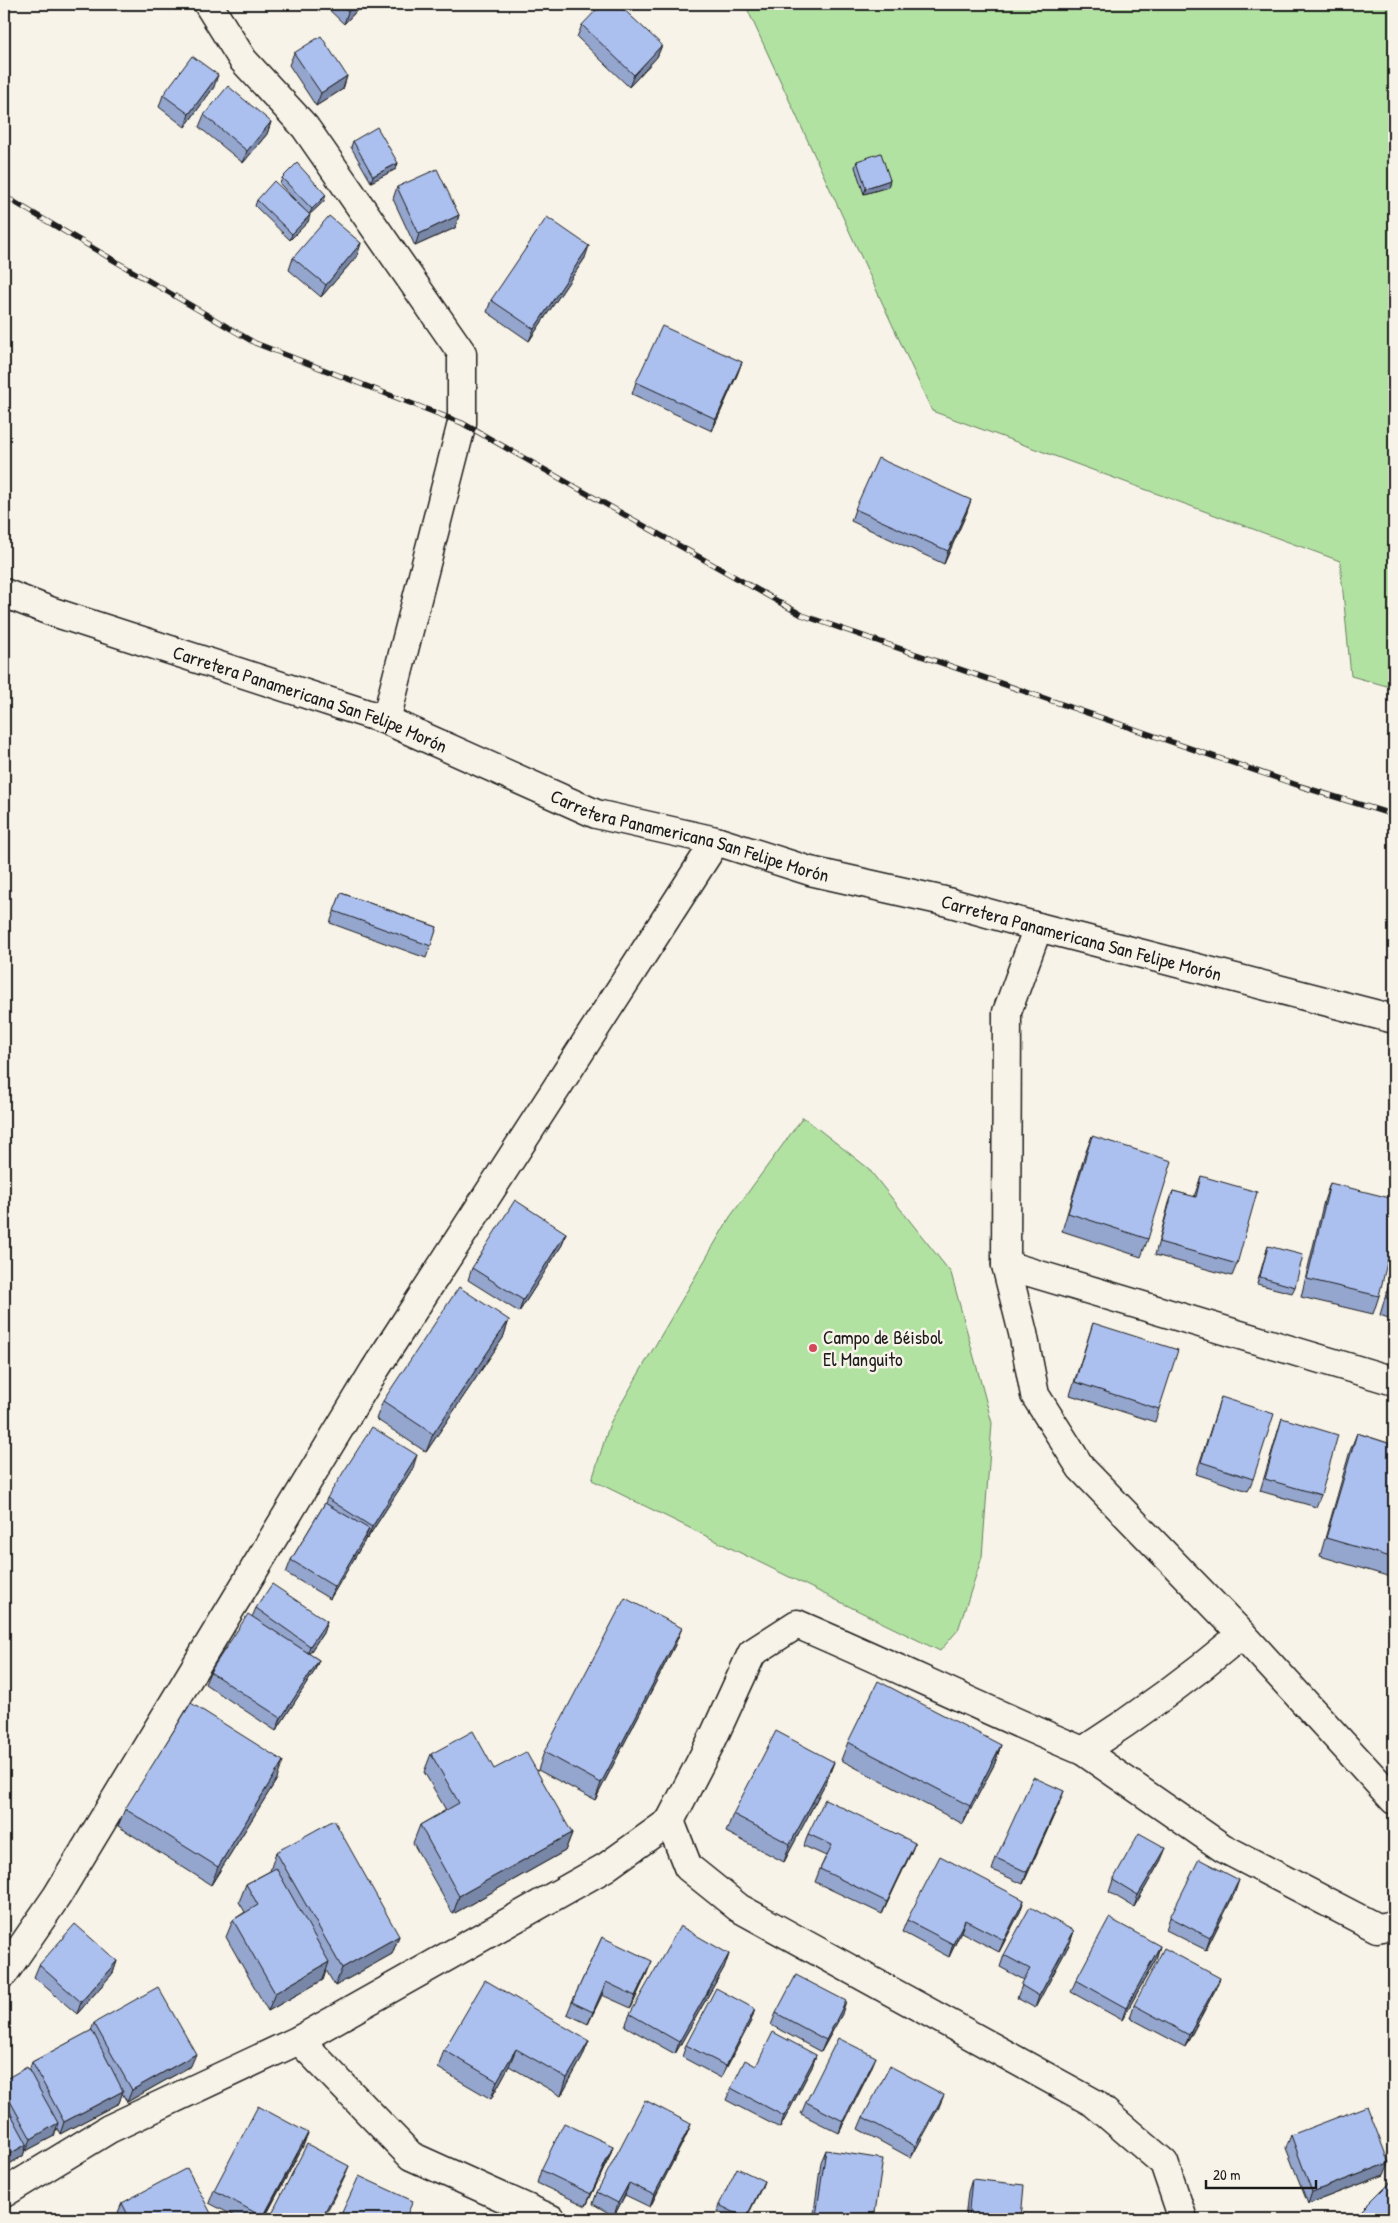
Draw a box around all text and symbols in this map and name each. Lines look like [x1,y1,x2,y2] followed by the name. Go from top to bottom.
[170,639,452,759] street label: Carretera Panamericana San Felipe Morón
[547,782,832,888] street label: Carretera Panamericana San Felipe Morón
[938,888,1225,987] street label: Carretera Panamericana San Felipe Morón
[823,1324,944,1372] place label: Campo de Béisbol El Manguito
[807,1342,819,1354] marker: Campo de Béisbol El Manguito
[1206,2158,1316,2190] scale bar
[1213,2164,1240,2185] text: 20 m

